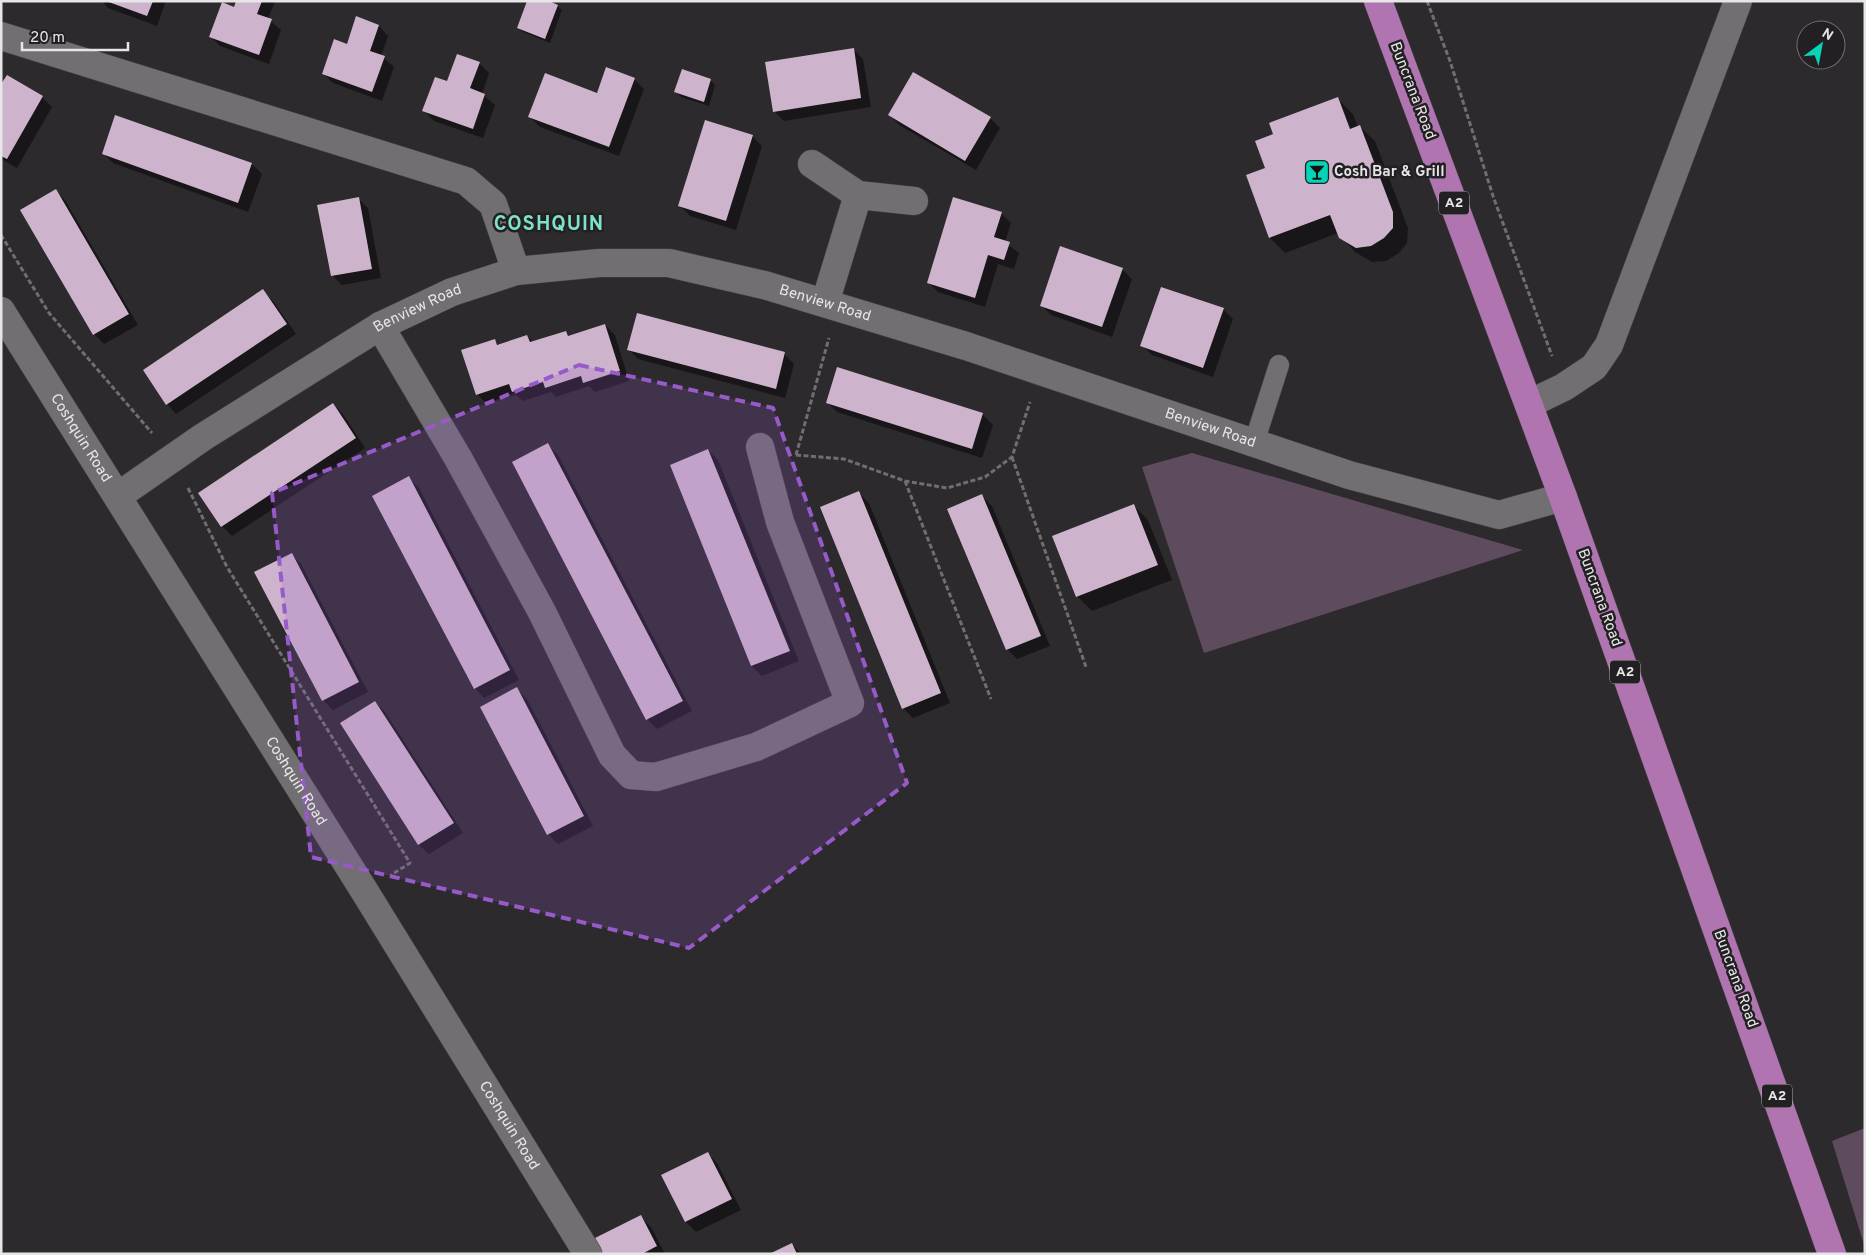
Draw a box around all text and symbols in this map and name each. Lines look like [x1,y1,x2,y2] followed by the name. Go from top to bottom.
[22,20,129,52] scale bar
[1796,20,1846,70] north arrow
[1818,25,1836,45] text: N
[30,29,65,48] text: 20 m
[1385,40,1439,142] street label: Buncrana Road
[1304,159,1330,185] bar icon: Cosh Bar & Grill
[1334,163,1445,182] place label: Cosh Bar & Grill
[1439,192,1469,214] road number: A2
[494,212,604,238] district label: COSHQUIN
[370,280,464,337] street label: Benview Road
[777,281,873,326] street label: Benview Road
[46,390,116,486] street label: Coshquin Road
[1162,404,1258,452] street label: Benview Road
[1572,546,1626,650] street label: Buncrana Road
[1610,660,1640,684] road number: A2
[261,733,331,829] street label: Coshquin Road
[1708,927,1762,1031] street label: Buncrana Road
[474,1078,544,1174] street label: Coshquin Road
[1762,1084,1792,1108] road number: A2

